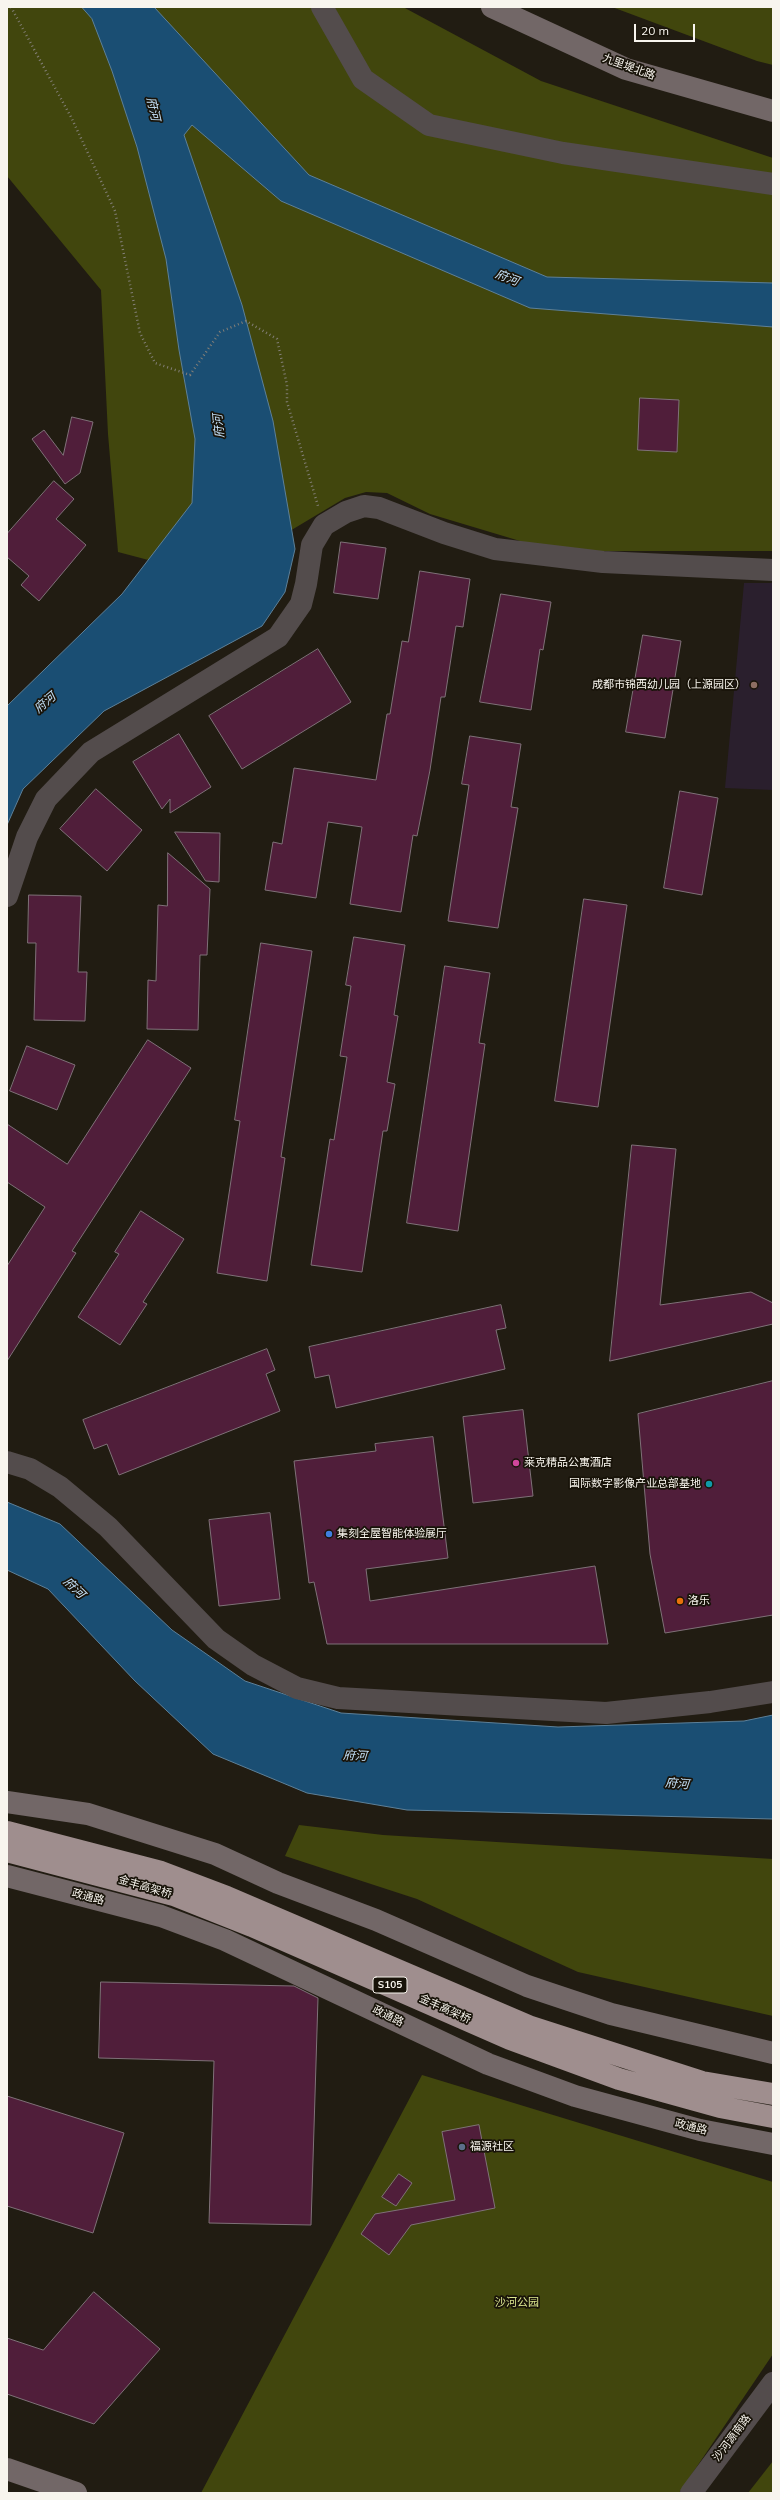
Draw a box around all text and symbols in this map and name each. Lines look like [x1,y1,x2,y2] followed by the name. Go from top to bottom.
[636,16,697,42] scale bar
[641,23,669,38] text: 20 m
[601,51,657,83] street label: 九里堤北路
[143,96,163,122] water label: 府河
[493,267,521,289] water label: 府河
[211,413,227,439] water label: 府河
[592,678,746,692] place label: 成都市锦西幼儿园（上源园区）
[749,680,759,690] marker: 成都市锦西幼儿园（上源园区）
[31,690,59,716] water label: 府河
[524,1456,612,1470] place label: 莱克精品公寓酒店
[511,1458,521,1468] marker: 莱克精品公寓酒店
[569,1477,701,1491] place label: 国际数字影像产业总部基地
[704,1479,714,1489] marker: 国际数字影像产业总部基地
[337,1527,447,1541] place label: 集刻全屋智能体验展厅
[324,1529,334,1539] marker: 集刻全屋智能体验展厅
[60,1574,88,1602] water label: 府河
[688,1594,710,1608] place label: 洛乐
[675,1596,685,1606] marker: 洛乐
[343,1748,367,1764] water label: 府河
[664,1776,690,1792] water label: 府河
[117,1873,173,1901] street label: 金丰高架桥
[70,1886,106,1908] street label: 政通路
[373,1977,407,1993] road number: S105
[417,1992,473,2026] street label: 金丰高架桥
[370,2003,406,2029] street label: 政通路
[673,2117,709,2137] street label: 政通路
[470,2140,514,2154] place label: 福源社区
[457,2142,467,2152] marker: 福源社区
[495,2296,539,2310] park label: 沙河公园
[710,2412,754,2464] street label: 沙河源南路

